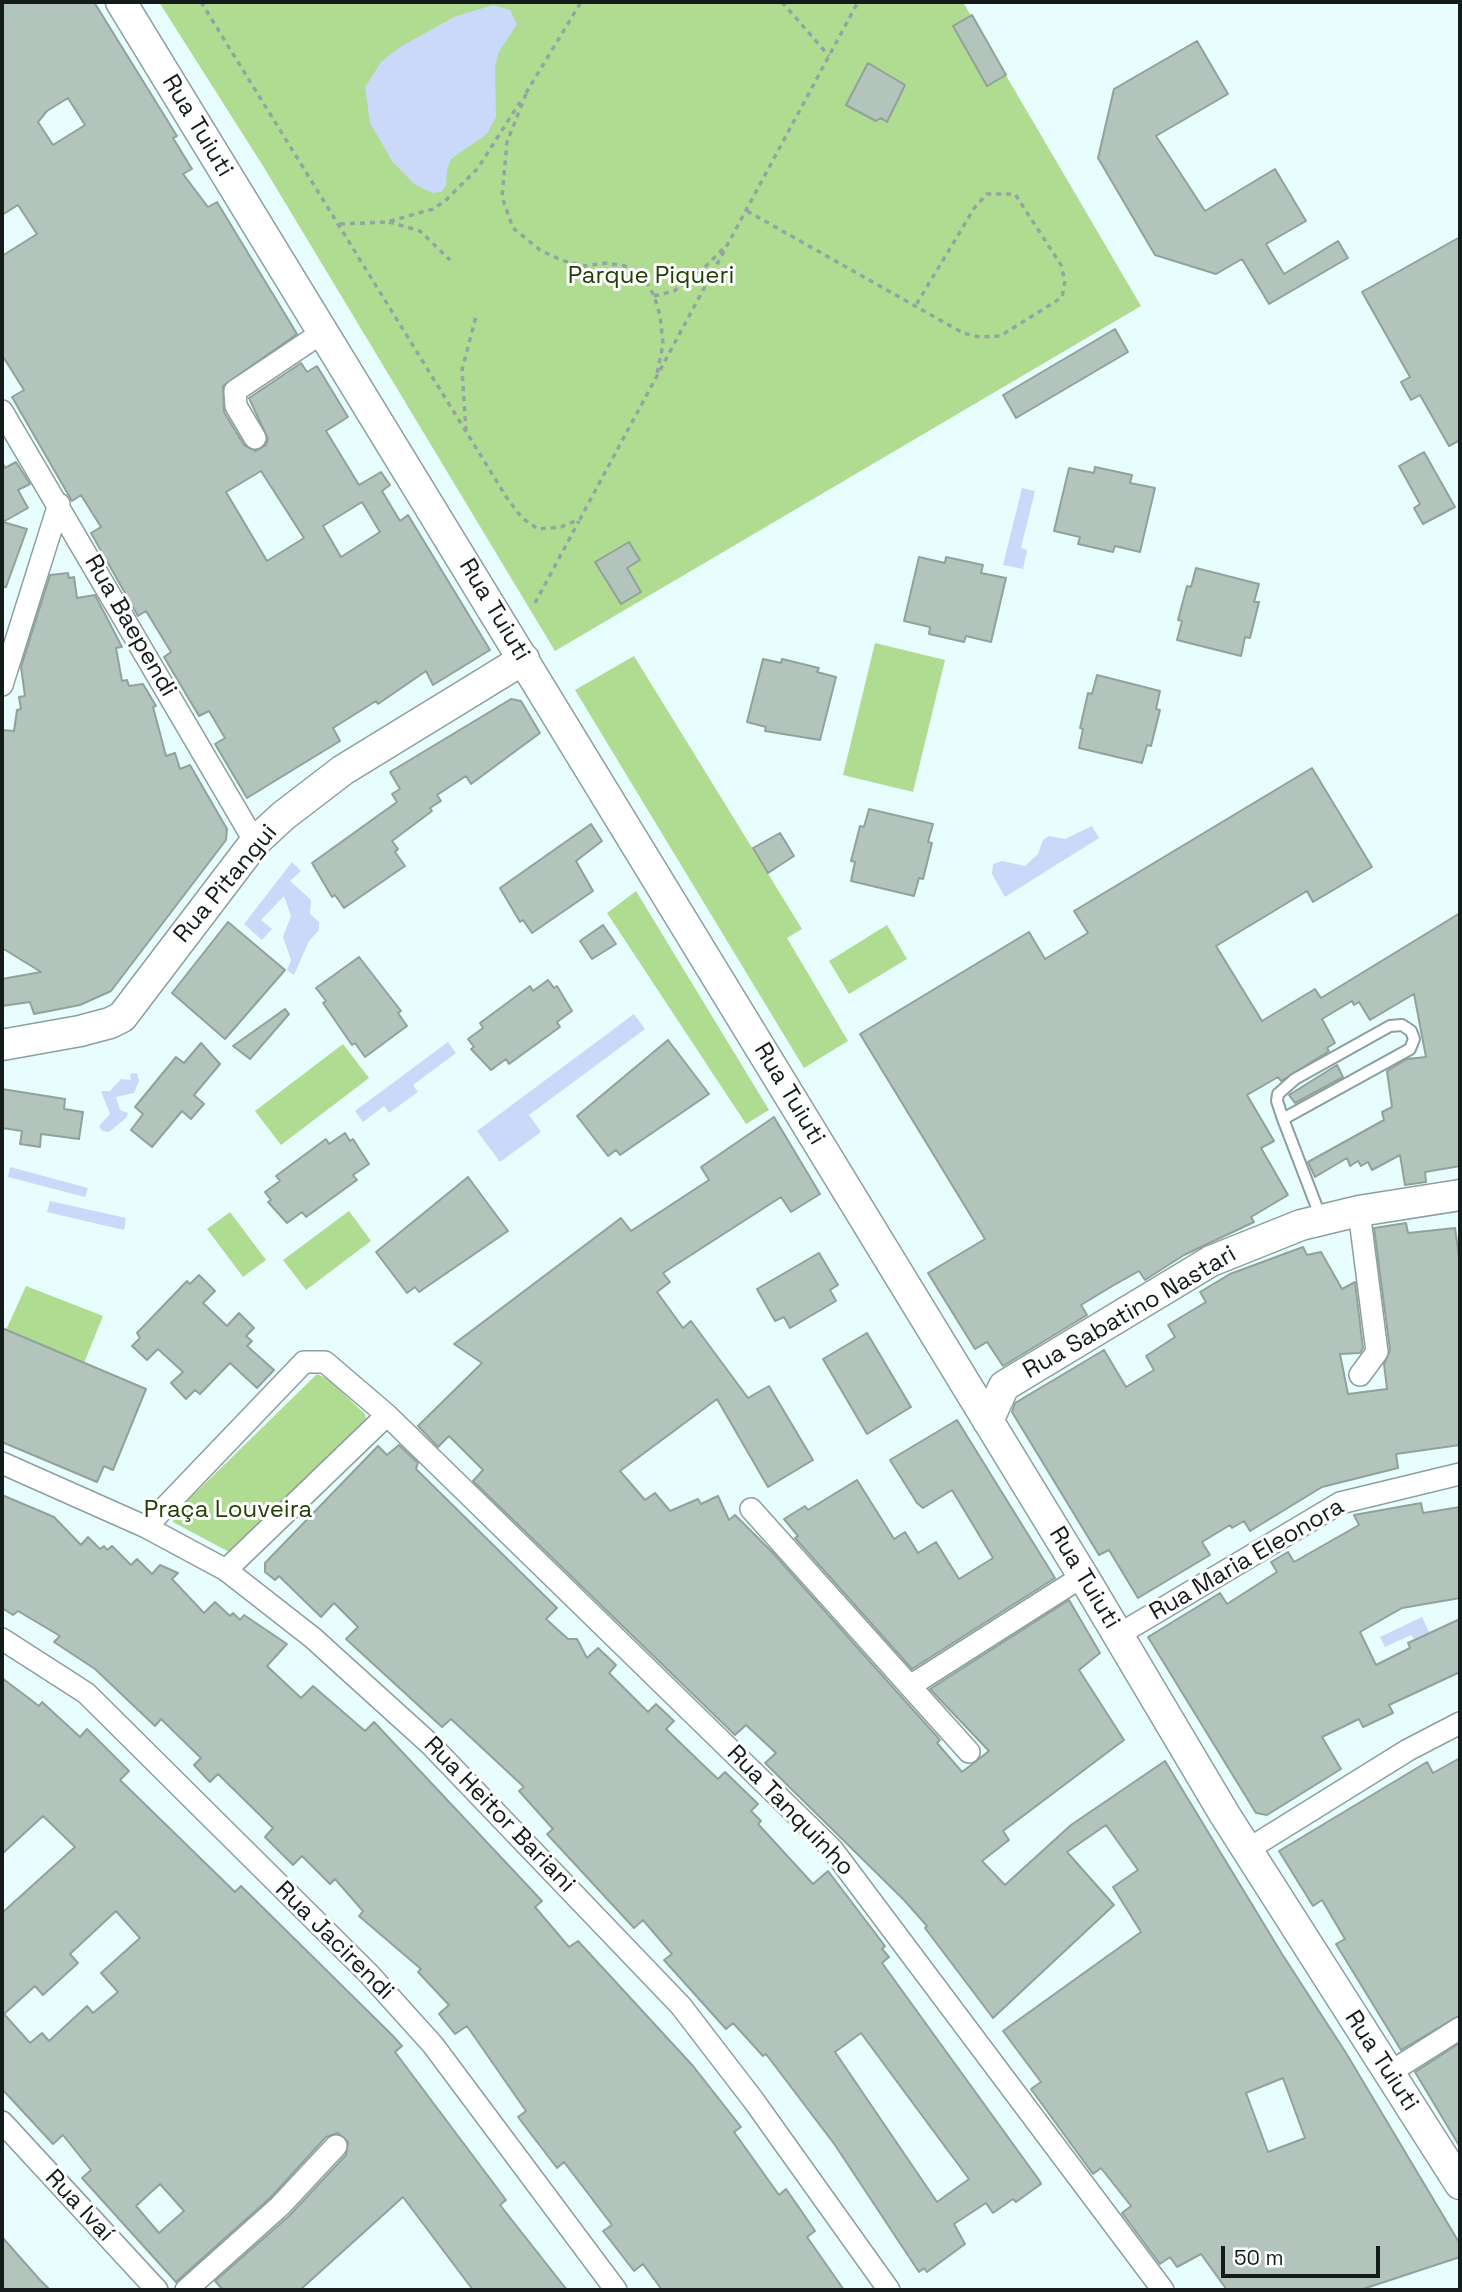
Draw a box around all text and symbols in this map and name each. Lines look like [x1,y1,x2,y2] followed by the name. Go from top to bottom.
[155,70,239,182] street label: Rua Tuiuti
[568,262,734,290] park label: Parque Piqueri
[78,550,182,702] street label: Rua Baependi
[452,554,536,666] street label: Rua Tuiuti
[168,819,284,949] street label: Rua Pitangui
[747,1038,831,1150] street label: Rua Tuiuti
[1018,1240,1242,1386] street label: Rua Sabatino Nastari
[1145,1493,1349,1627] street label: Rua Maria Eleonora
[144,1496,312,1524] park label: Praça Louveira
[1042,1522,1126,1634] street label: Rua Tuiuti
[417,1731,581,1899] street label: Rua Heitor Bariani
[720,1740,860,1882] street label: Rua Tanquinho
[269,1876,399,2006] street label: Rua Jacirendi
[1338,2005,1424,2117] street label: Rua Tuiuti
[38,2164,120,2248] street label: Rua Ivaí
[1224,2232,1383,2276] scale bar
[1234,2244,1284,2271] text: 50 m

